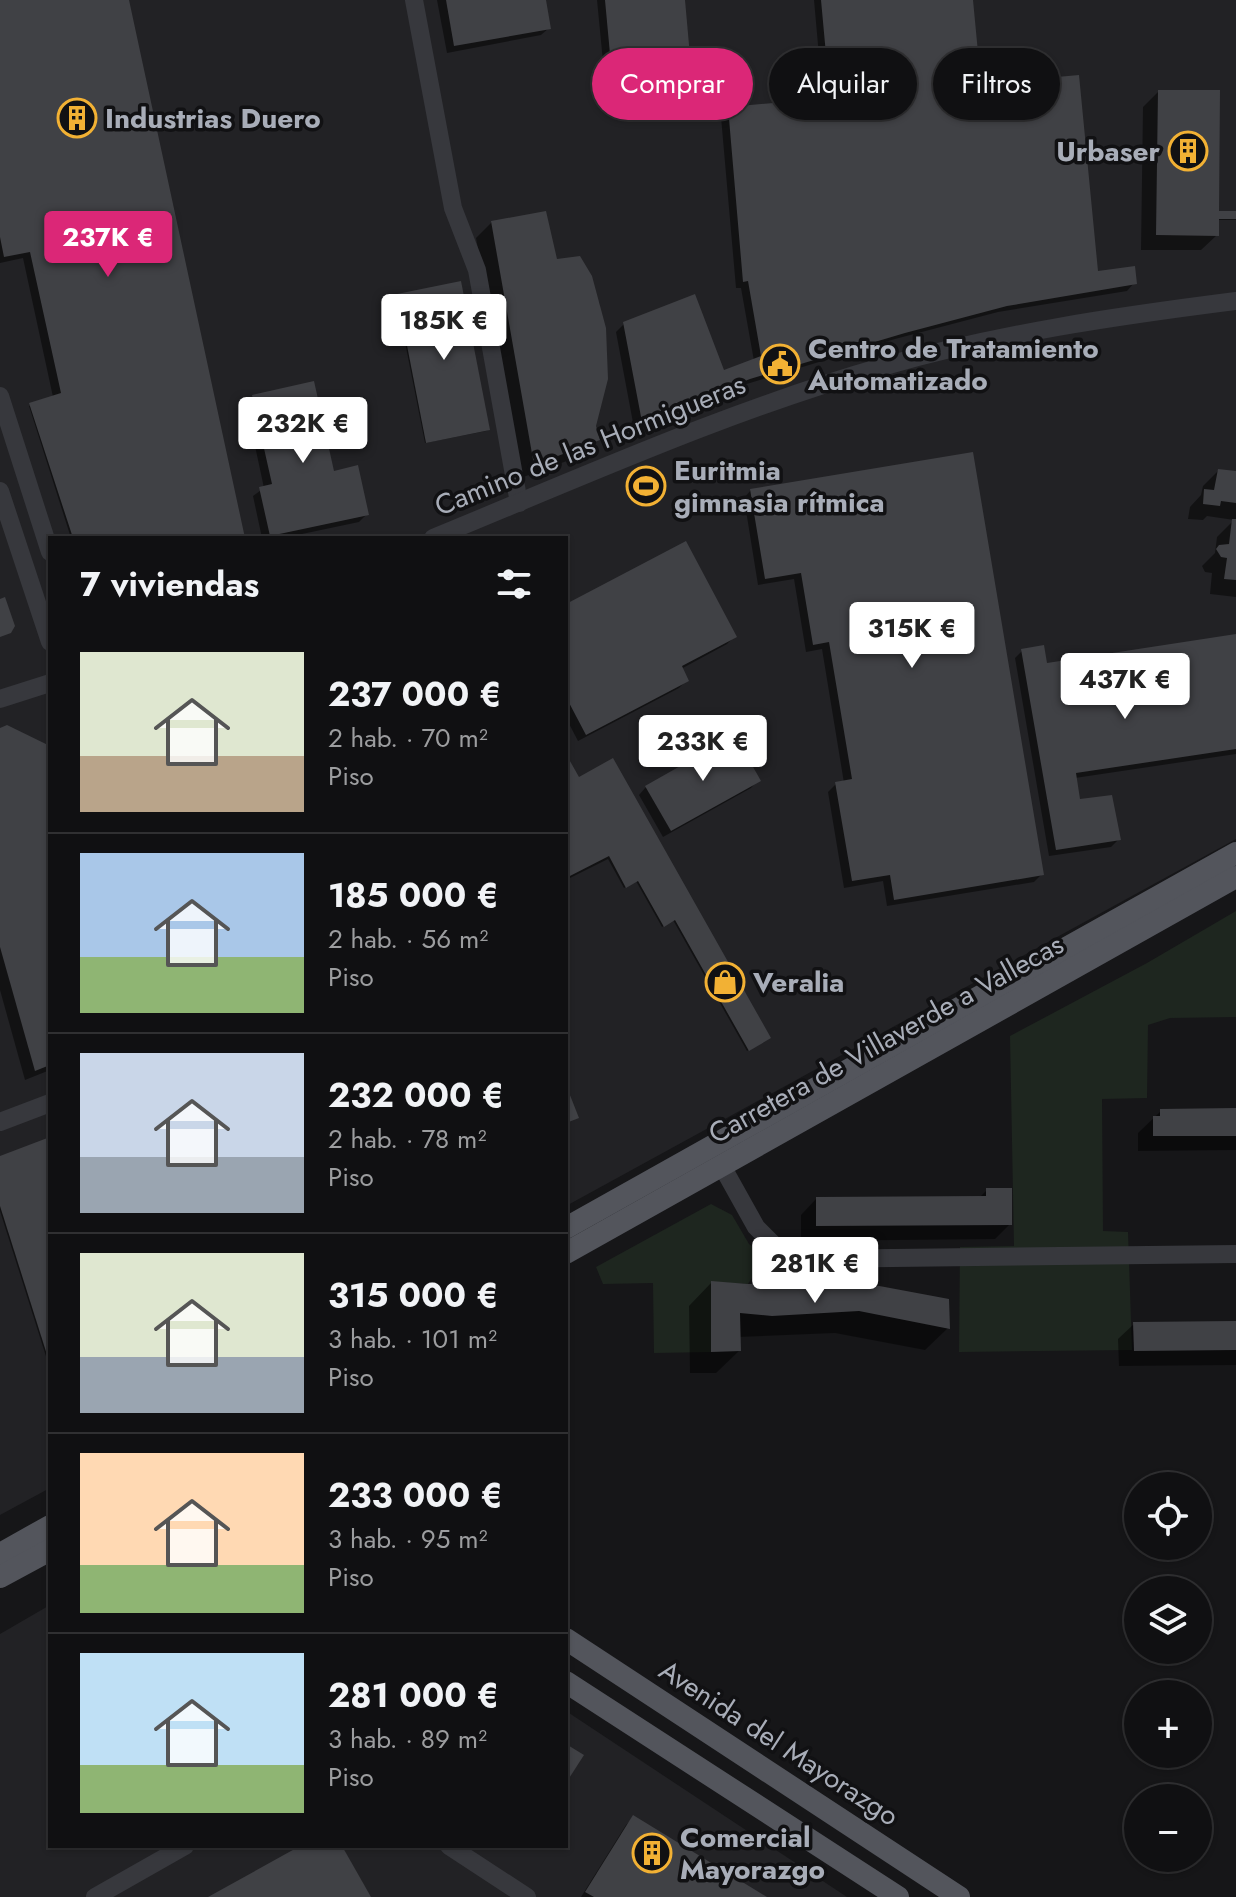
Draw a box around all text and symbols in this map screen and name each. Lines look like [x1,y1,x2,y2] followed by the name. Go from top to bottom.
[592,48,753,120] chip: Comprar
[769,48,917,120] chip: Alquilar
[933,48,1060,120] chip: Filtros
[56,97,98,139] building icon: Industrias Duero
[105,98,321,139] place label: Industrias Duero
[1167,130,1209,172] building icon: Urbaser
[1056,131,1160,172] place label: Urbaser
[43,211,173,279] pin: 237K €
[62,218,154,256] text: 237K €
[379,294,509,362] pin: 185K €
[399,301,489,339] text: 185K €
[807,328,1099,401] place label: Centro de Tratamiento Automatizado
[759,343,801,385] public building icon: Centro de Tratamiento Automatizado
[428,364,752,526] street label: Camino de las Hormigueras
[238,397,368,465] pin: 232K €
[256,404,350,442] text: 232K €
[674,450,885,523] place label: Euritmia gimnasia rítmica
[625,465,667,507] sports icon: Euritmia gimnasia rítmica
[80,560,259,609] text: 7 viviendas
[492,562,536,606] icon: filters
[847,602,977,670] pin: 315K €
[867,609,957,647] text: 315K €
[1060,653,1190,721] pin: 437K €
[1079,660,1171,698] text: 437K €
[328,670,502,719] text: 237 000 €
[144,684,240,780] icon: home
[638,715,768,783] pin: 233K €
[328,719,488,757] text: 2 hab. · 70 m²
[657,722,749,760] text: 233K €
[328,757,374,795] text: Piso
[328,871,499,920] text: 185 000 €
[144,885,240,981] icon: home
[328,920,488,958] text: 2 hab. · 56 m²
[701,924,1071,1154] street label: Carretera de Villaverde a Vallecas
[328,958,374,996] text: Piso
[704,961,746,1003] shop icon: Veralia
[752,962,844,1003] place label: Veralia
[328,1071,504,1120] text: 232 000 €
[144,1085,240,1181] icon: home
[328,1120,486,1158] text: 2 hab. · 78 m²
[328,1158,374,1196] text: Piso
[750,1237,880,1305] pin: 281K €
[770,1244,860,1282] text: 281K €
[328,1271,499,1320] text: 315 000 €
[144,1285,240,1381] icon: home
[328,1320,497,1358] text: 3 hab. · 101 m²
[328,1358,374,1396] text: Piso
[328,1471,503,1520] text: 233 000 €
[1124,1472,1212,1872] map controls
[1124,1472,1212,1560] button: locate
[144,1485,240,1581] icon: home
[328,1520,488,1558] text: 3 hab. · 95 m²
[328,1558,374,1596] text: Piso
[1124,1576,1212,1664] button: layers
[651,1650,907,1836] street label: Avenida del Mayorazgo
[328,1671,499,1720] text: 281 000 €
[1124,1680,1212,1768] button: +
[144,1685,240,1781] icon: home
[328,1720,487,1758] text: 3 hab. · 89 m²
[328,1758,374,1796] text: Piso
[1124,1784,1212,1872] button: −
[680,1817,825,1890] place label: Comercial Mayorazgo
[631,1832,673,1874] building icon: Comercial Mayorazgo

